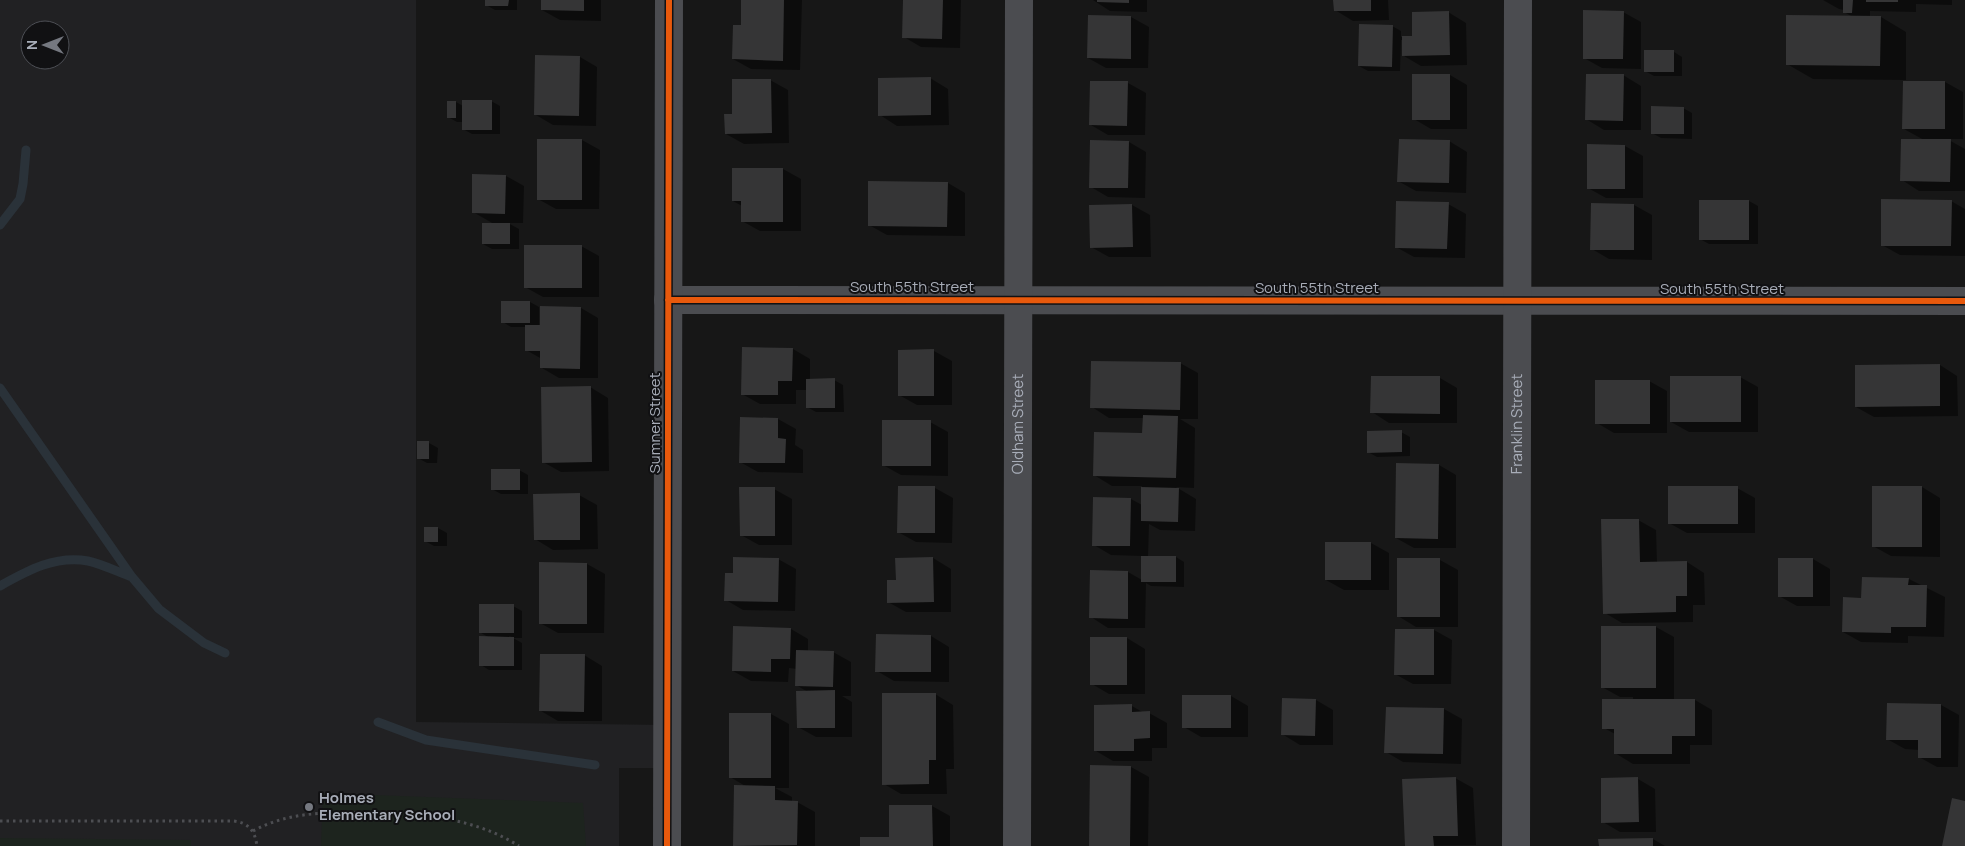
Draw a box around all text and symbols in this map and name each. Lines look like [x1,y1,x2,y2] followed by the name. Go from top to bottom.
[20,20,70,70] north arrow
[22,40,41,50] text: N
[850,276,974,297] street label: South 55th Street
[1255,277,1379,298] street label: South 55th Street
[1660,278,1784,299] street label: South 55th Street
[644,373,665,473] street label: Sumner Street
[1007,374,1028,474] street label: Oldham Street
[1506,374,1527,474] street label: Franklin Street
[319,787,455,825] place label: Holmes Elementary School
[303,801,315,813] marker: Holmes Elementary School

